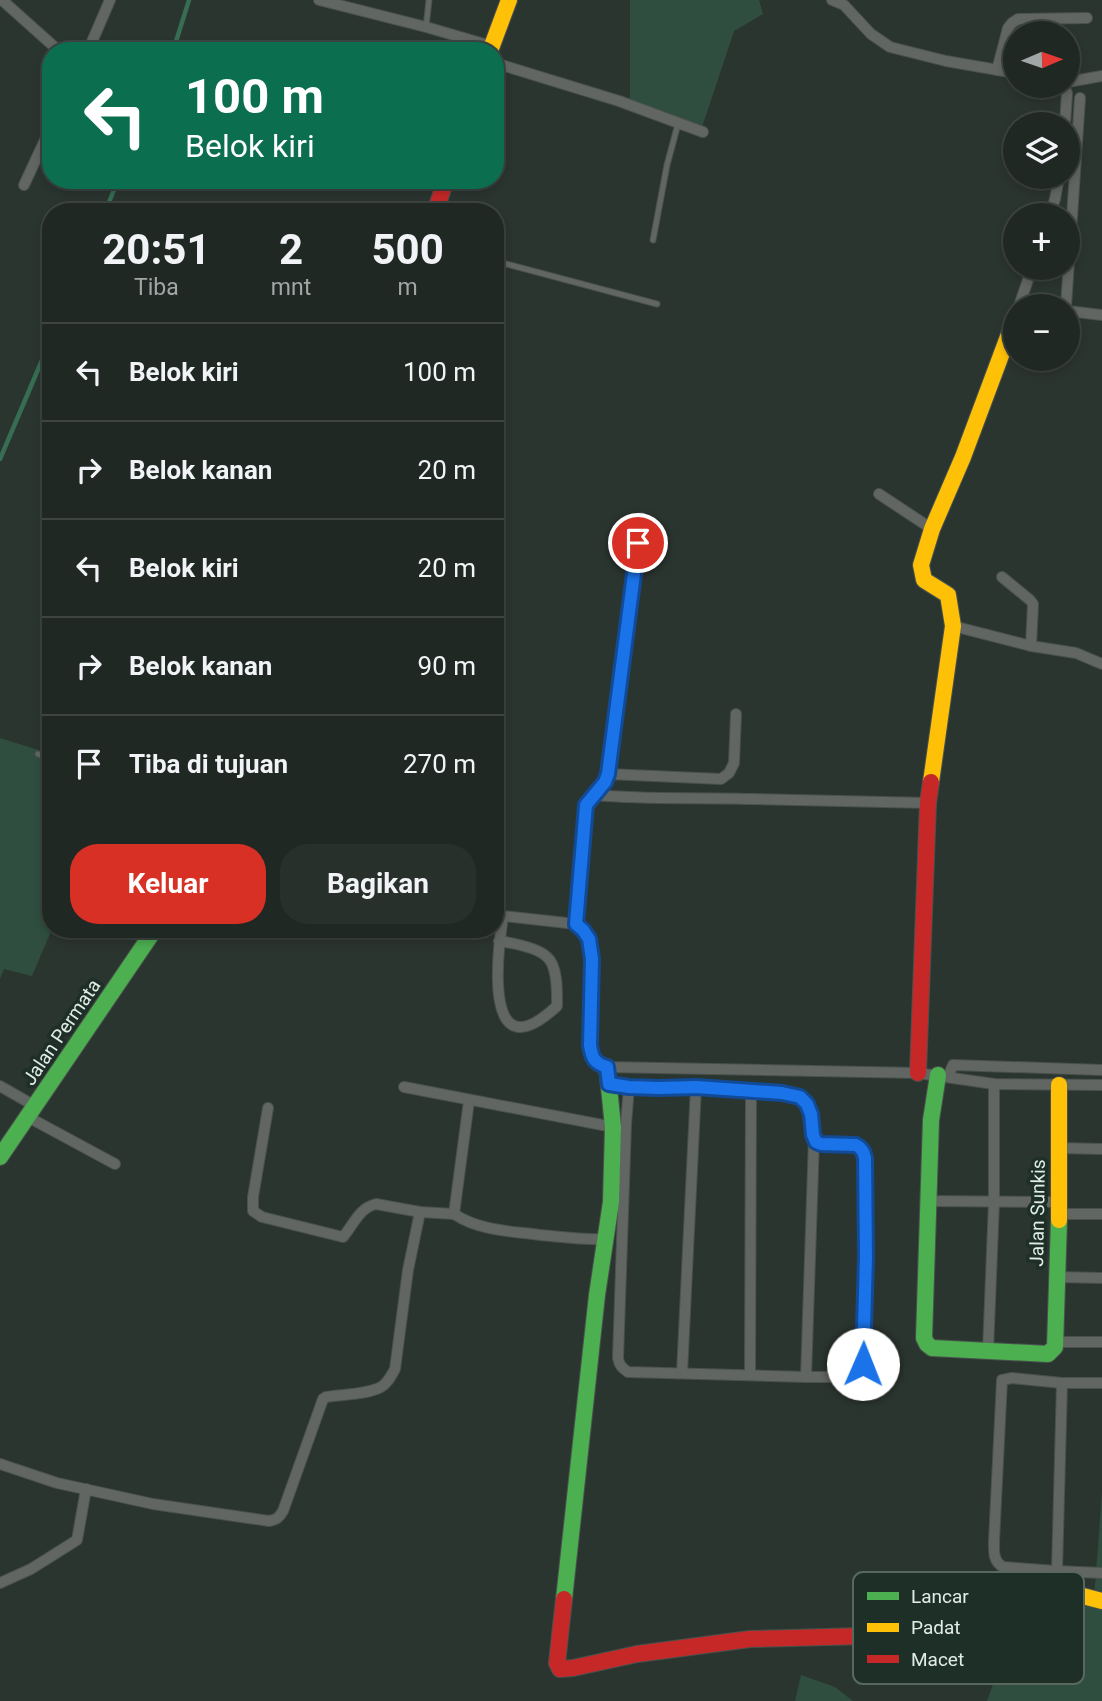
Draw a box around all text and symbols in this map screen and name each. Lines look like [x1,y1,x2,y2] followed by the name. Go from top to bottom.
[1003,21,1080,98] north arrow
[1003,21,1080,371] map controls
[185,68,324,125] text: 100 m
[70,70,161,161] icon: left
[1003,112,1080,189] button: layers
[185,127,315,165] text: Belok kiri
[1003,203,1080,280] button: +
[102,225,211,274] text: 20:51
[279,225,303,274] text: 2
[371,225,444,274] text: 500
[134,274,179,301] text: Tiba
[271,274,311,301] text: mnt
[398,274,418,301] text: m
[1003,294,1080,371] button: −
[70,353,108,391] icon: left
[129,357,239,387] text: Belok kiri
[403,357,476,387] text: 100 m
[70,451,108,489] icon: right
[129,455,272,485] text: Belok kanan
[418,455,476,485] text: 20 m
[608,513,668,573] pin
[619,524,657,562] icon: arrive
[70,549,108,587] icon: left
[129,553,239,583] text: Belok kiri
[418,553,476,583] text: 20 m
[70,647,108,685] icon: right
[129,651,272,681] text: Belok kanan
[418,651,476,681] text: 90 m
[70,745,108,783] icon: arrive
[129,749,288,779] text: Tiba di tujuan
[403,749,476,779] text: 270 m
[70,844,266,924] button: Keluar
[280,844,476,924] button: Bagikan
[18,975,105,1090] street label: Jalan Permata
[1025,1159,1050,1267] street label: Jalan Sunkis
[826,1327,900,1401] position arrow
[853,1572,1084,1684] legend
[911,1585,969,1608] text: Lancar
[911,1616,961,1639] text: Padat
[911,1648,964,1671] text: Macet

